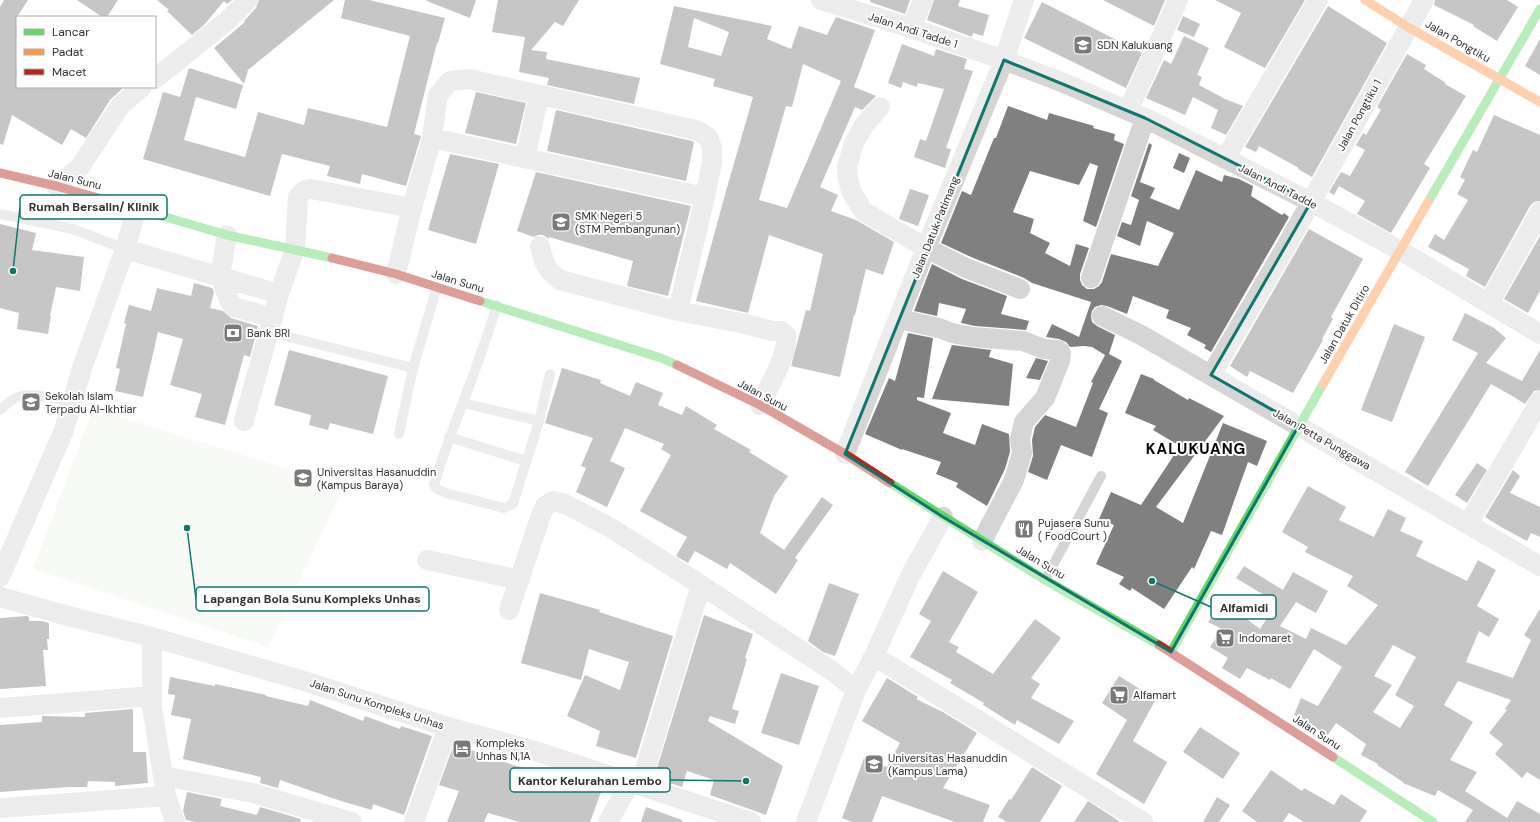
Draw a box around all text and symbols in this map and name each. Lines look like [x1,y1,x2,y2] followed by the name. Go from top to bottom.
[867,9,959,51] street label: Jalan Andi Tadde 1
[16,16,156,88] legend
[1423,17,1493,65] street label: Jalan Pongtiku
[52,24,90,40] text: Lancar
[1072,34,1094,56] school or university icon: SDN Kalukuang
[1097,38,1173,52] place label: SDN Kalukuang
[52,44,84,60] text: Padat
[52,64,87,80] text: Macet
[1334,77,1384,153] street label: Jalan Pongtiku 1
[1236,160,1320,212] street label: Jalan Andi Tadde
[47,166,103,192] street label: Jalan Sunu
[908,174,962,280] street label: Jalan Datuk Patimang
[20,195,167,219] callout: Rumah Bersalin/ Klinik
[29,199,159,215] text: Rumah Bersalin/ Klinik
[575,209,680,236] place label: SMK Negeri 5 (STM Pembangunan)
[550,211,572,233] school or university icon: SMK Negeri 5 (STM Pembangunan)
[430,266,486,296] street label: Jalan Sunu
[1316,282,1372,366] street label: Jalan Datuk Ditiro
[222,322,244,344] bank icon: Bank BRI
[247,326,290,340] place label: Bank BRI
[736,376,790,414] street label: Jalan Sunu
[45,389,137,416] place label: Sekolah Islam Terpadu Al-Ikhtiar
[20,391,42,413] school or university icon: Sekolah Islam Terpadu Al-Ikhtiar
[1271,405,1373,473] street label: Jalan Petta Punggawa
[1146,439,1246,459] district label: KALUKUANG
[317,465,436,492] place label: Universitas Hasanuddin (Kampus Baraya)
[292,467,314,489] school or university icon: Universitas Hasanuddin (Kampus Baraya)
[1038,516,1109,543] place label: Pujasera Sunu ( FoodCourt )
[1013,518,1035,540] restaurant icon: Pujasera Sunu ( FoodCourt )
[1014,542,1068,582] street label: Jalan Sunu
[196,587,429,611] callout: Lapangan Bola Sunu Kompleks Unhas
[203,591,421,607] text: Lapangan Bola Sunu Kompleks Unhas
[1211,595,1276,619] callout: Alfamidi
[1220,600,1268,616] text: Alfamidi
[1214,627,1236,649] supermarket icon: Indomaret
[1239,631,1291,645] place label: Indomaret
[308,676,446,732] street label: Jalan Sunu Kompleks Unhas
[1108,684,1130,706] supermarket icon: Alfamart
[1133,688,1176,702] place label: Alfamart
[1290,711,1344,753] street label: Jalan Sunu
[476,736,531,763] place label: Kompleks Unhas N,1A
[451,738,473,760] hotel icon: Kompleks Unhas N,1A
[888,751,1007,778] place label: Universitas Hasanuddin (Kampus Lama)
[863,753,885,775] school or university icon: Universitas Hasanuddin (Kampus Lama)
[510,768,670,792] callout: Kantor Kelurahan Lembo
[518,773,662,789] text: Kantor Kelurahan Lembo

